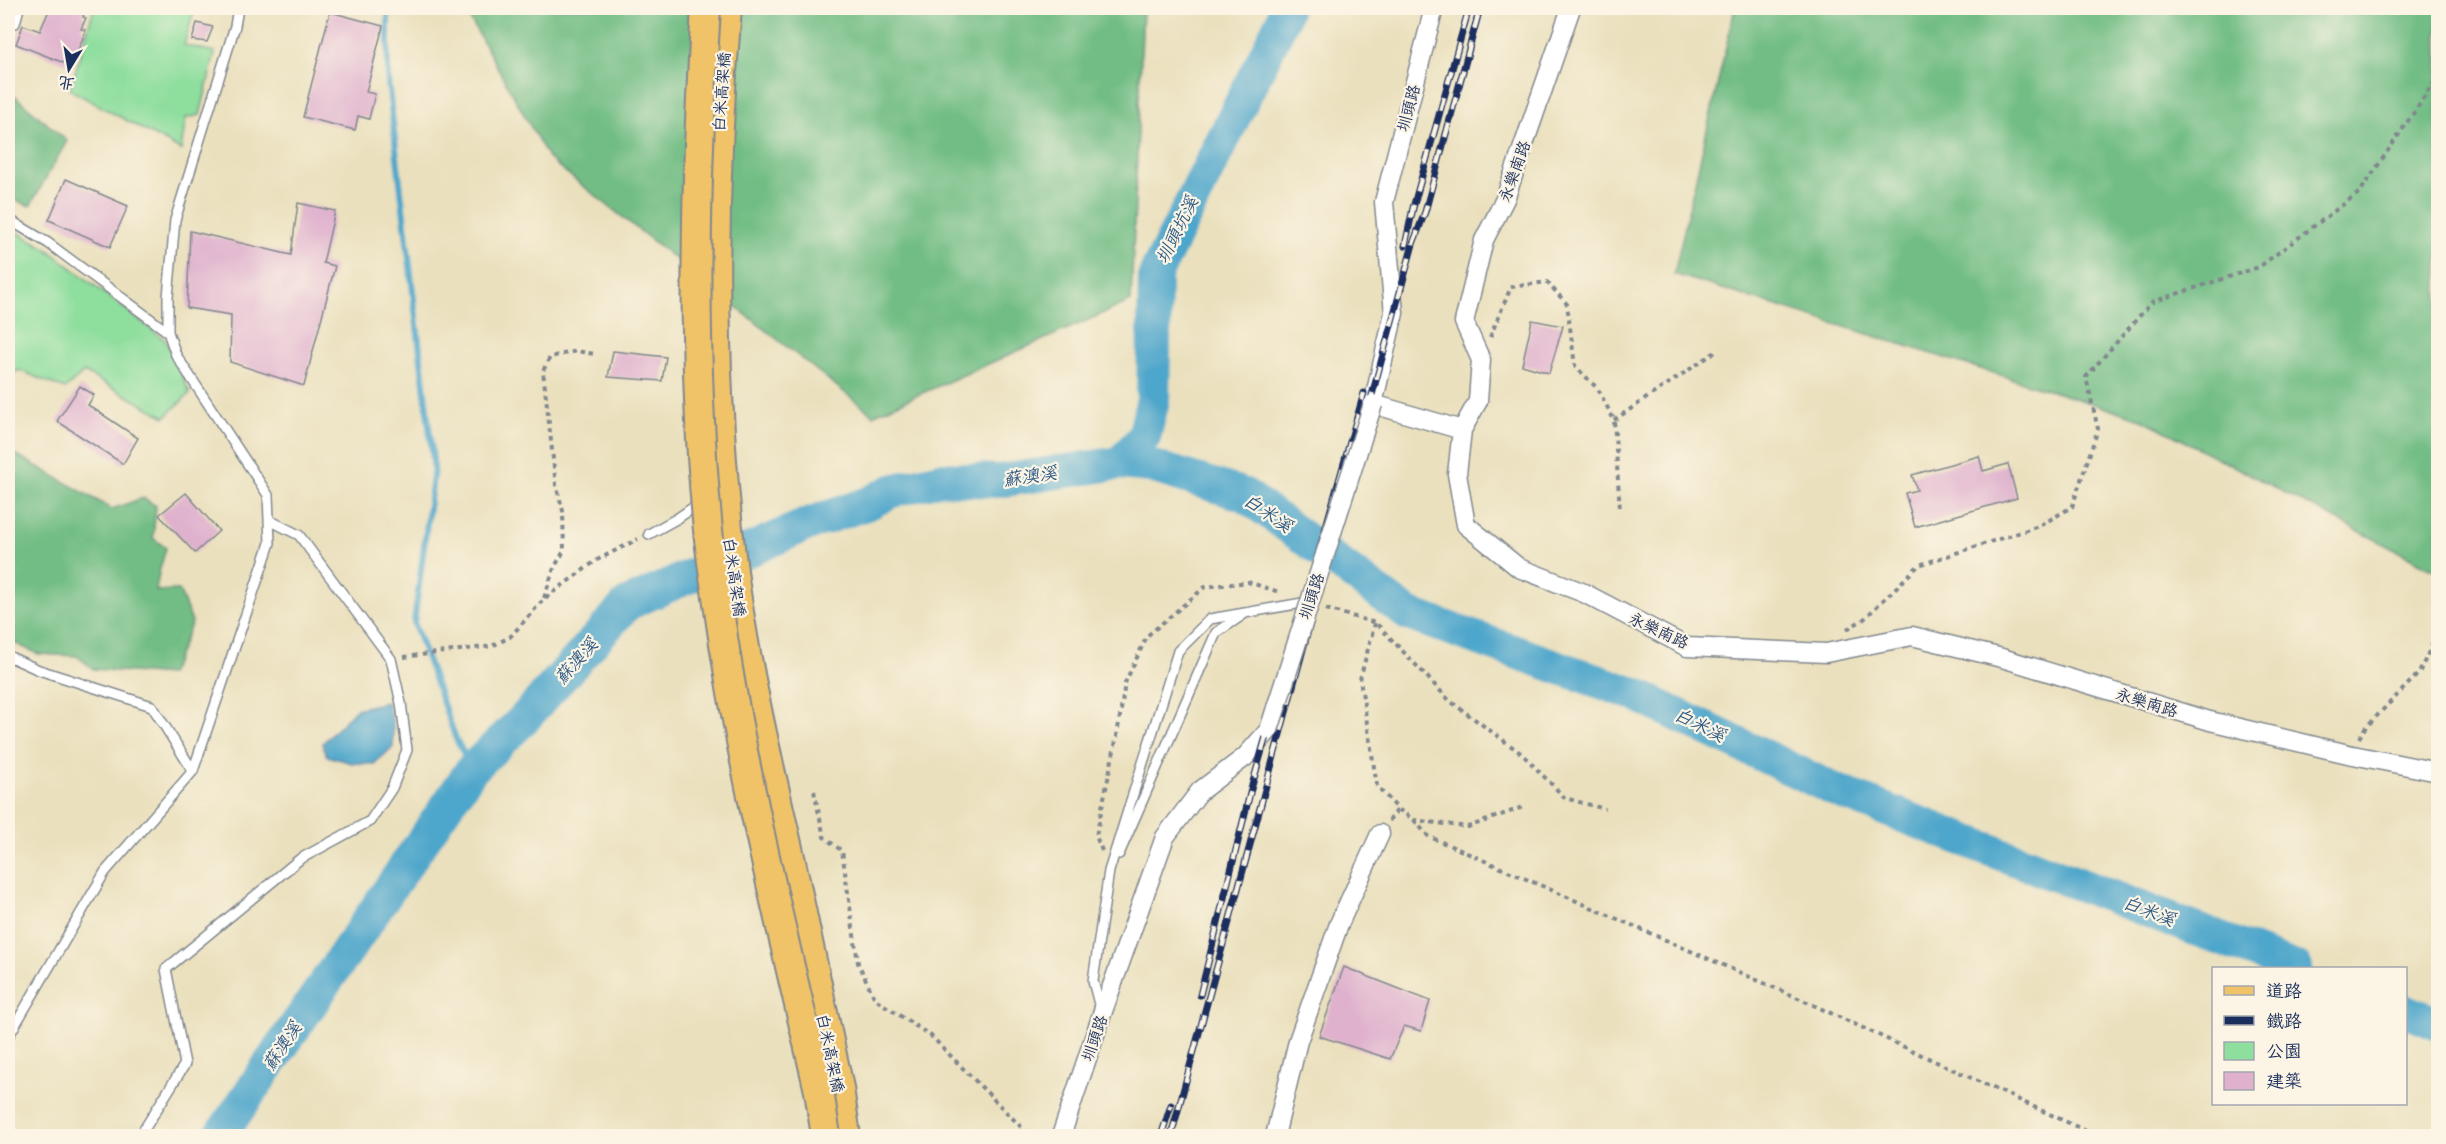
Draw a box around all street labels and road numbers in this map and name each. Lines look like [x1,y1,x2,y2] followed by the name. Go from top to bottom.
[708,51,736,133] street label: 白米高架橋
[1392,82,1426,134] street label: 圳頭路
[1494,138,1536,205] street label: 永樂南路
[718,536,750,618] street label: 白米高架橋
[1294,570,1330,623] street label: 圳頭路
[1625,607,1692,654] street label: 永樂南路
[2113,683,2181,723] street label: 永樂南路
[811,1012,849,1095] street label: 白米高架橋
[1077,1012,1113,1065] street label: 圳頭路

